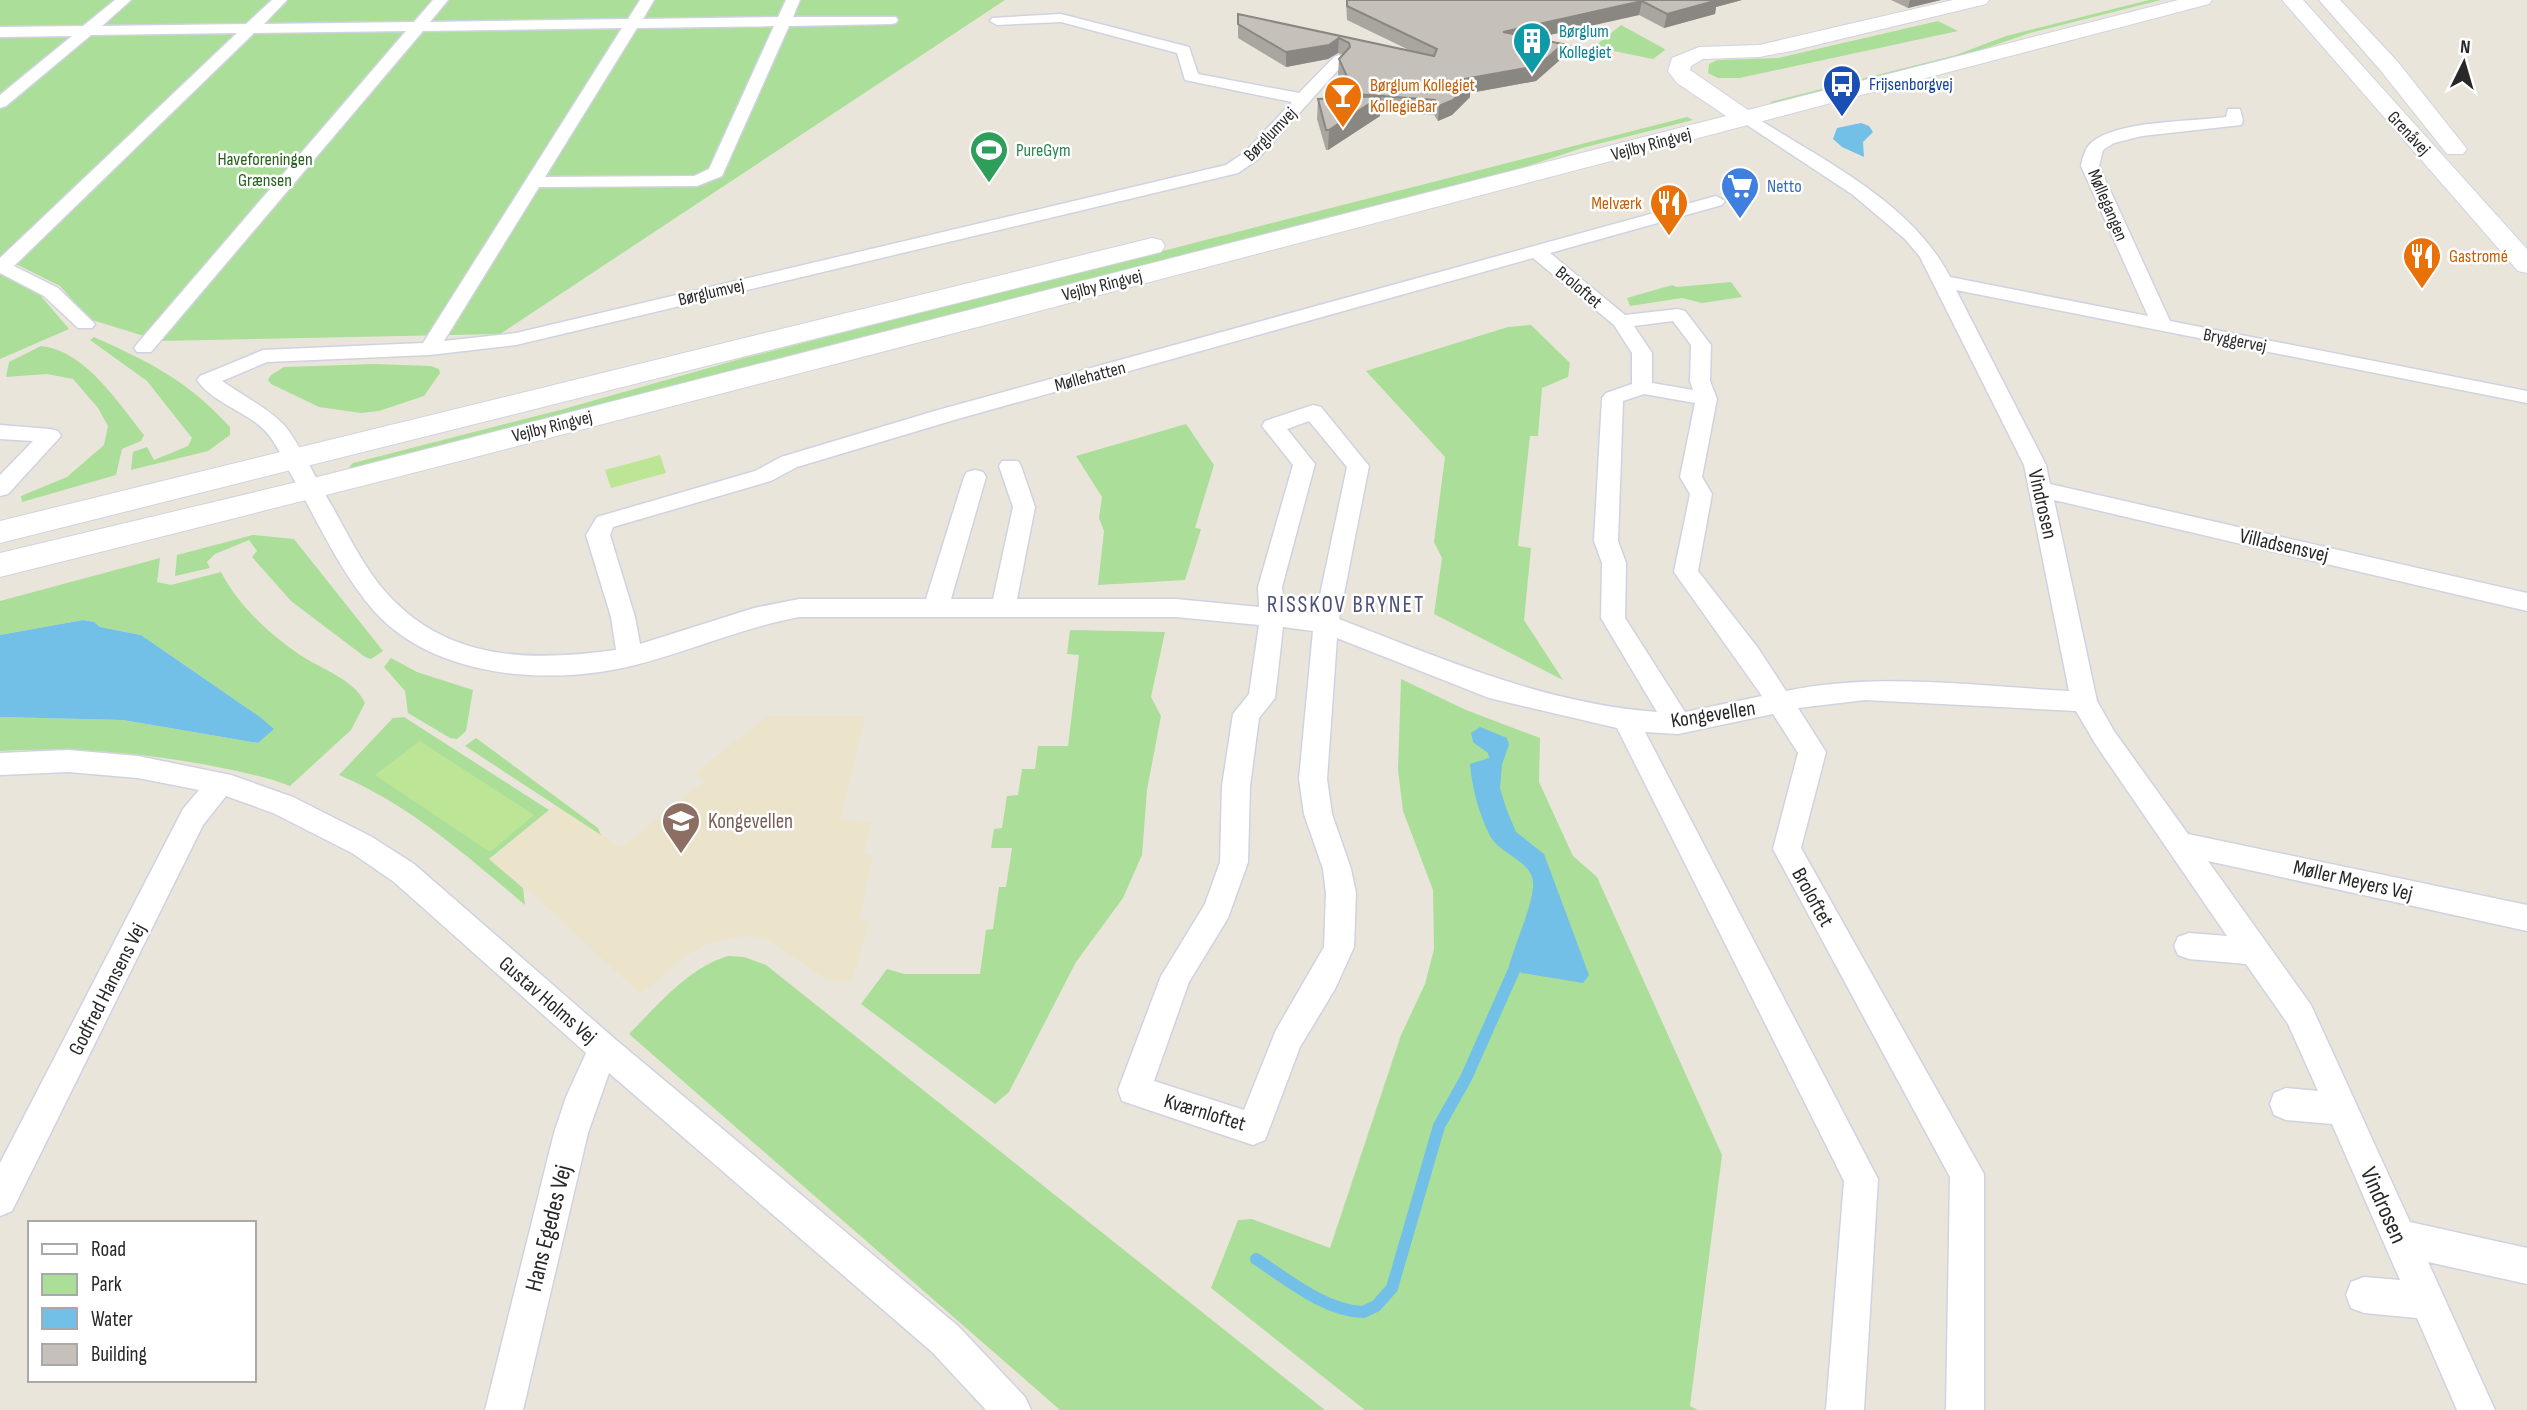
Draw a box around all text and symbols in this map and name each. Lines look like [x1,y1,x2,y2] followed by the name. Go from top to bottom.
[1511,20,1553,75] building icon: Børglum Kollegiet
[1559,21,1612,63] place label: Børglum Kollegiet
[2429,28,2499,98] north arrow
[2459,36,2471,59] text: N
[1821,63,1863,118] bus stop icon: Frijsenborgvej
[1322,74,1364,129] bar icon: Børglum Kollegiet KollegieBar
[1869,74,1953,95] place label: Frijsenborgvej
[1370,75,1476,117] place label: Børglum Kollegiet KollegieBar
[1240,103,1301,166] street label: Børglumvej
[2383,107,2434,160] street label: Grenåvej
[1609,124,1693,165] street label: Vejlby Ringvej
[968,129,1010,184] sports icon: PureGym
[1016,140,1070,161] place label: PureGym
[217,149,313,191] park label: Haveforeningen Grænsen
[1719,165,1761,220] supermarket icon: Netto
[2083,166,2132,244] street label: Møllegangen
[1767,176,1802,197] place label: Netto
[1648,182,1690,237] restaurant icon: Melværk
[1591,193,1642,214] place label: Melværk
[2401,235,2443,290] restaurant icon: Gastromé
[2449,246,2508,267] place label: Gastromé
[1551,262,1607,313] street label: Broloftet
[1060,265,1144,306] street label: Vejlby Ringvej
[676,275,746,310] street label: Børglumvej
[2202,324,2268,357] street label: Bryggervej
[1052,357,1128,396] street label: Møllehatten
[510,406,594,447] street label: Vejlby Ringvej
[2022,467,2063,541] street label: Vindrosen
[2237,523,2331,568] street label: Villadsensvej
[1267,591,1425,619] district label: RISSKOV BRYNET
[1669,695,1757,733] street label: Kongevellen
[660,800,702,855] school or university icon: Kongevellen
[708,809,793,834] place label: Kongevellen
[2291,855,2415,906] street label: Møller Meyers Vej
[1786,863,1839,931] street label: Broloftet
[63,919,151,1059] street label: Godfred Hansens Vej
[494,951,602,1050] street label: Gustav Holms Vej
[1161,1088,1249,1137] street label: Kværnloftet
[519,1162,578,1294] street label: Hans Egedes Vej
[2354,1163,2413,1248] street label: Vindrosen
[28,1221,256,1382] legend
[91,1237,126,1262] text: Road
[91,1272,122,1297] text: Park
[91,1307,133,1332] text: Water
[91,1342,147,1367] text: Building

